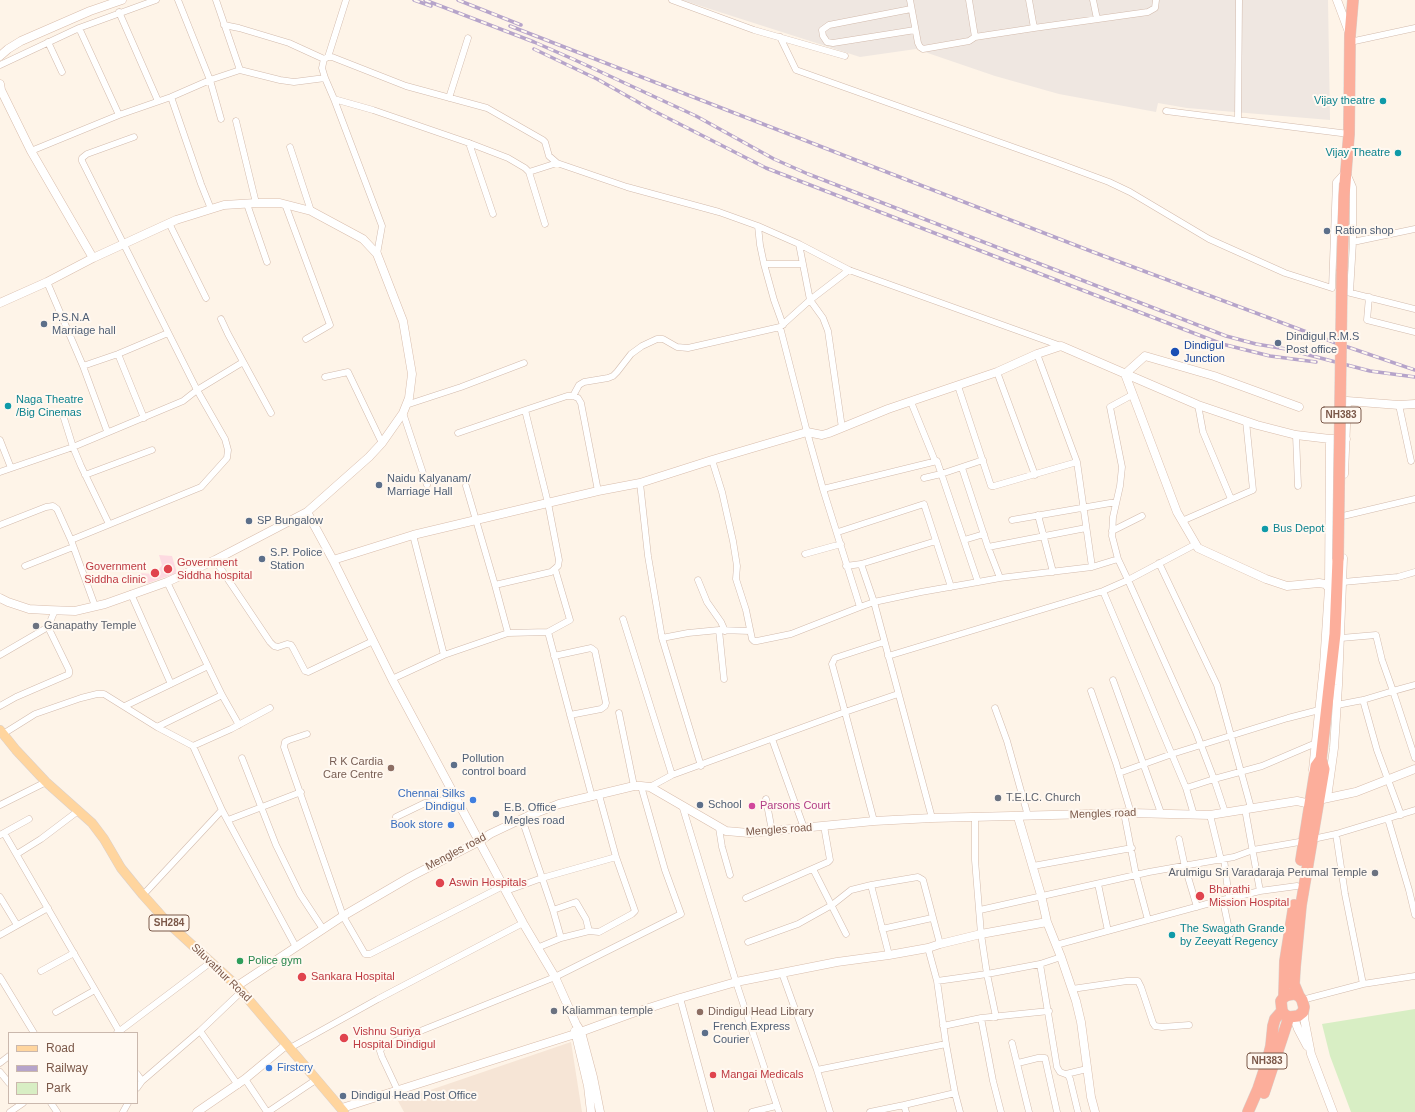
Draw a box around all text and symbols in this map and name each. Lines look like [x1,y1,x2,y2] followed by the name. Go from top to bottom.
[1314,94,1375,108] place label: Vijay theatre
[1378,96,1388,106] marker: Vijay theatre
[1325,146,1390,160] place label: Vijay Theatre
[1393,148,1403,158] marker: Vijay Theatre
[1335,224,1394,238] place label: Ration shop
[1322,226,1332,236] marker: Ration shop
[52,311,116,337] place label: P.S.N.A Marriage hall
[39,319,49,329] marker: P.S.N.A Marriage hall
[1286,330,1359,356] place label: Dindigul R.M.S Post office
[1273,338,1283,348] marker: Dindigul R.M.S Post office
[1184,339,1225,365] place label: Dindigul Junction
[1169,346,1181,358] marker: Dindigul Junction
[16,393,83,419] place label: Naga Theatre /Big Cinemas
[3,401,13,411] marker: Naga Theatre /Big Cinemas
[1321,407,1361,423] road number: NH383
[387,472,471,498] place label: Naidu Kalyanam/ Marriage Hall
[374,480,384,490] marker: Naidu Kalyanam/ Marriage Hall
[257,514,323,528] place label: SP Bungalow
[244,516,254,526] marker: SP Bungalow
[1273,522,1324,536] place label: Bus Depot
[1260,524,1270,534] marker: Bus Depot
[270,546,322,572] place label: S.P. Police Station
[257,554,267,564] marker: S.P. Police Station
[177,556,252,582] place label: Government Siddha hospital
[84,560,146,586] place label: Government Siddha clinic
[162,563,174,575] marker: Government Siddha hospital
[149,567,161,579] marker: Government Siddha clinic
[44,619,136,633] place label: Ganapathy Temple
[31,621,41,631] marker: Ganapathy Temple
[462,752,526,778] place label: Pollution control board
[323,755,383,781] place label: R K Cardia Care Centre
[449,760,459,770] marker: Pollution control board
[386,763,396,773] marker: R K Cardia Care Centre
[398,787,465,813] place label: Chennai Silks Dindigul
[1006,791,1081,805] place label: T.E.LC. Church
[993,793,1003,803] marker: T.E.LC. Church
[468,795,478,805] marker: Chennai Silks Dindigul
[708,798,742,812] place label: School
[760,799,830,813] place label: Parsons Court
[695,800,705,810] marker: School
[504,801,565,827] place label: E.B. Office Megles road
[747,801,757,811] marker: Parsons Court
[1069,806,1137,822] street label: Mengles road
[491,809,501,819] marker: E.B. Office Megles road
[390,818,443,832] place label: Book store
[446,820,456,830] marker: Book store
[745,821,813,839] street label: Mengles road
[423,831,489,873] street label: Mengles road
[1169,866,1367,880] place label: Arulmigu Sri Varadaraja Perumal Temple
[1370,868,1380,878] marker: Arulmigu Sri Varadaraja Perumal Temple
[449,876,527,890] place label: Aswin Hospitals
[434,877,446,889] marker: Aswin Hospitals
[1209,883,1289,909] place label: Bharathi Mission Hospital
[1194,890,1206,902] marker: Bharathi Mission Hospital
[149,915,189,931] road number: SH284
[1180,922,1285,948] place label: The Swagath Grande by Zeeyatt Regency
[1167,930,1177,940] marker: The Swagath Grande by Zeeyatt Regency
[188,941,254,1005] street label: Siluvathur Road
[248,954,302,968] place label: Police gym
[235,956,245,966] marker: Police gym
[311,970,395,984] place label: Sankara Hospital
[296,971,308,983] marker: Sankara Hospital
[562,1004,653,1018] place label: Kaliamman temple
[708,1005,814,1019] place label: Dindigul Head Library
[549,1006,559,1016] marker: Kaliamman temple
[695,1007,705,1017] marker: Dindigul Head Library
[713,1020,790,1046] place label: French Express Courier
[353,1025,436,1051] place label: Vishnu Suriya Hospital Dindigul
[700,1028,710,1038] marker: French Express Courier
[8,1032,138,1104] legend
[338,1032,350,1044] marker: Vishnu Suriya Hospital Dindigul
[46,1041,75,1055] text: Road
[1247,1053,1287,1069] road number: NH383
[46,1061,88,1075] text: Railway
[277,1061,313,1075] place label: Firstcry
[264,1063,274,1073] marker: Firstcry
[721,1068,804,1082] place label: Mangai Medicals
[708,1070,718,1080] marker: Mangai Medicals
[46,1081,71,1095] text: Park
[351,1089,477,1103] place label: Dindigul Head Post Office
[338,1091,348,1101] marker: Dindigul Head Post Office

